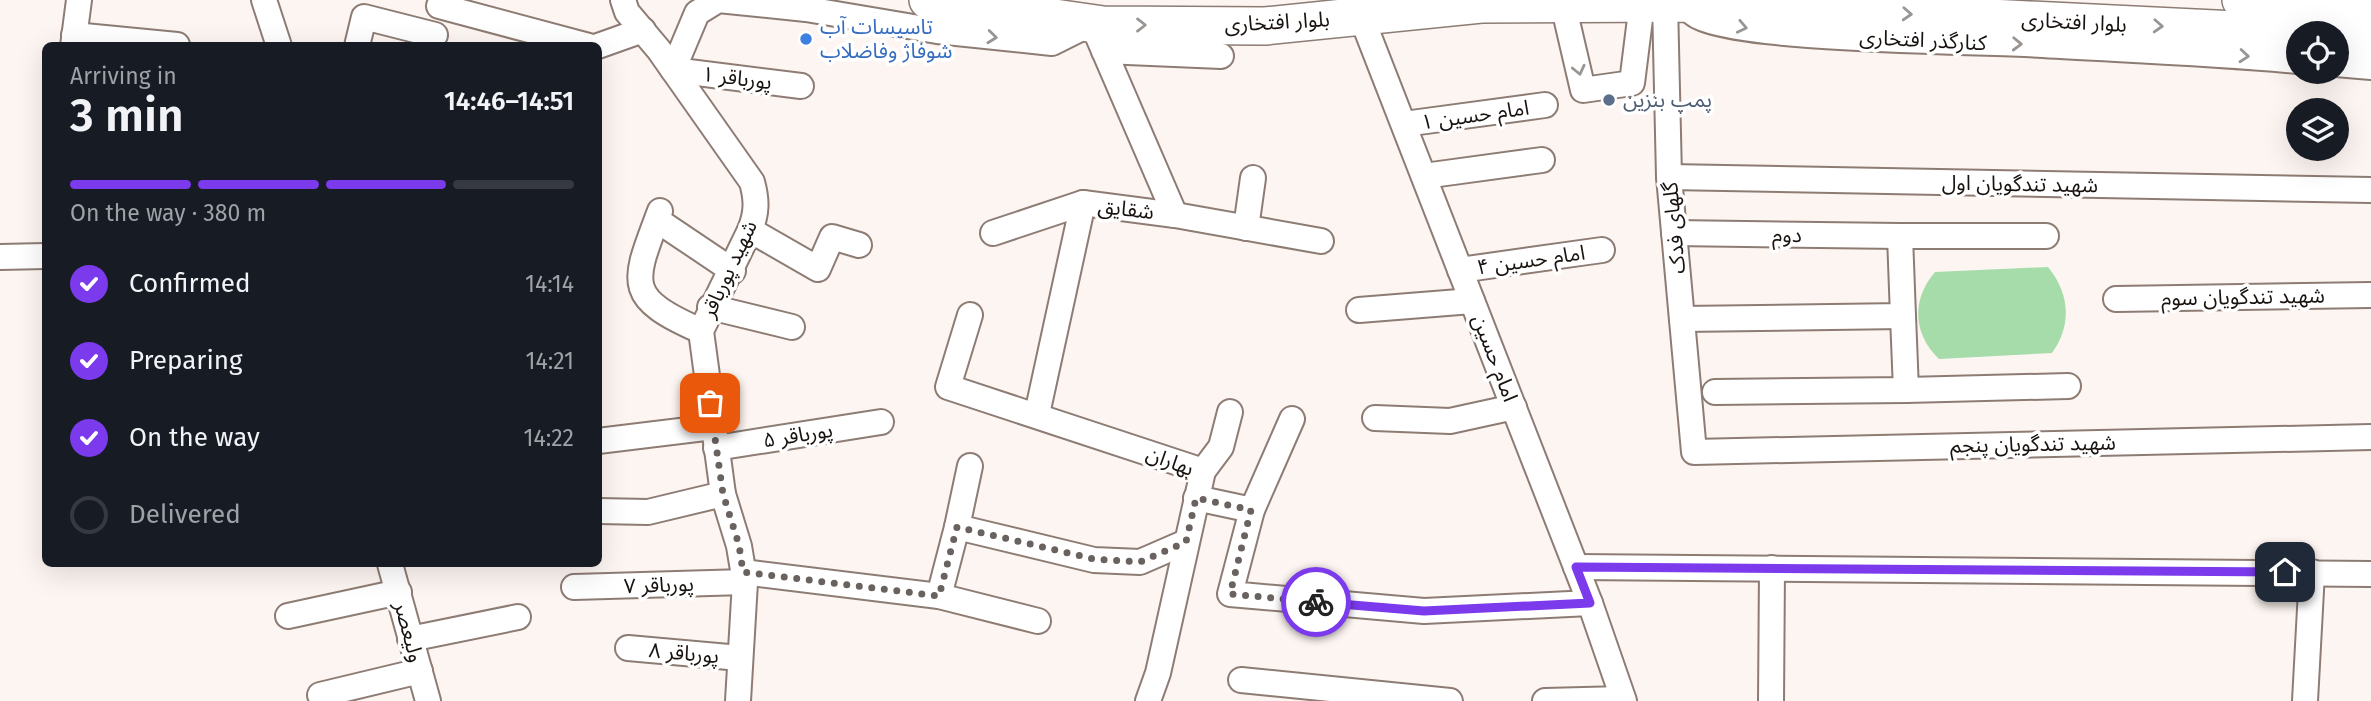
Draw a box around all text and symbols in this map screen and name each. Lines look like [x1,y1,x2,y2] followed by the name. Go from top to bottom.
[1224,6,1330,38] street label: بلوار افتخاری
[1901,6,1912,21] one-way arrow
[2021,6,2127,38] street label: بلوار افتخاری
[820,14,952,64] place label: تاسیسات آب شوفاژ وفاضلاب
[1137,17,1147,33] one-way arrow
[1735,18,1747,33] one-way arrow
[2153,19,2164,34] one-way arrow
[2286,21,2349,161] map controls
[2286,21,2349,84] button: locate
[1859,24,1988,56] street label: کنارگذر افتخاری
[986,29,997,44] one-way arrow
[798,31,814,47] marker: تاسیسات آب شوفاژ وفاضلاب
[2012,36,2023,51] one-way arrow
[2239,48,2250,63] one-way arrow
[701,61,773,95] street label: پورباقر ۱
[70,62,177,90] text: Arriving in
[1570,64,1585,76] one-way arrow
[444,86,574,117] text: 14:46–14:51
[1623,87,1712,114] place label: پمپ بنزین
[70,88,184,143] text: 3 min
[1601,92,1617,108] marker: پمپ بنزین
[1419,95,1531,138] street label: امام حسین ۱
[2286,98,2349,161] button: layers
[1942,170,2098,198] street label: شهید تندگویان اول
[1657,181,1691,275] street label: گلهای فدک
[1097,193,1155,225] street label: شقایق
[70,199,266,227] text: On the way · 380 m
[695,216,763,323] street label: شهید پورباقر
[1772,222,1802,251] street label: دوم
[1475,240,1587,283] street label: امام حسین ۴
[70,265,108,303] icon: check
[129,268,250,299] text: Confirmed
[525,270,574,298] text: 14:14
[2161,283,2325,314] street label: شهید تندگویان سوم
[1464,311,1523,406] street label: امام حسین
[70,342,108,380] icon: check
[129,345,242,376] text: Preparing
[526,347,574,375] text: 14:21
[680,373,740,433] pin
[691,384,729,422] icon: bag
[761,417,835,454] street label: پورباقر ۵
[70,419,108,457] icon: check
[129,422,260,453] text: On the way
[524,424,574,452] text: 14:22
[1950,430,2116,460] street label: شهید تندگویان پنجم
[1142,440,1198,482] street label: بهاران
[129,499,241,530] text: Delivered
[2255,542,2315,602] pin
[2266,553,2304,591] icon: home
[1281,567,1351,637] courier
[623,571,695,599] street label: پورباقر ۷
[1297,583,1335,621] icon: bike
[388,598,430,665] street label: ولیعصر
[648,637,720,669] street label: پورباقر ۸

